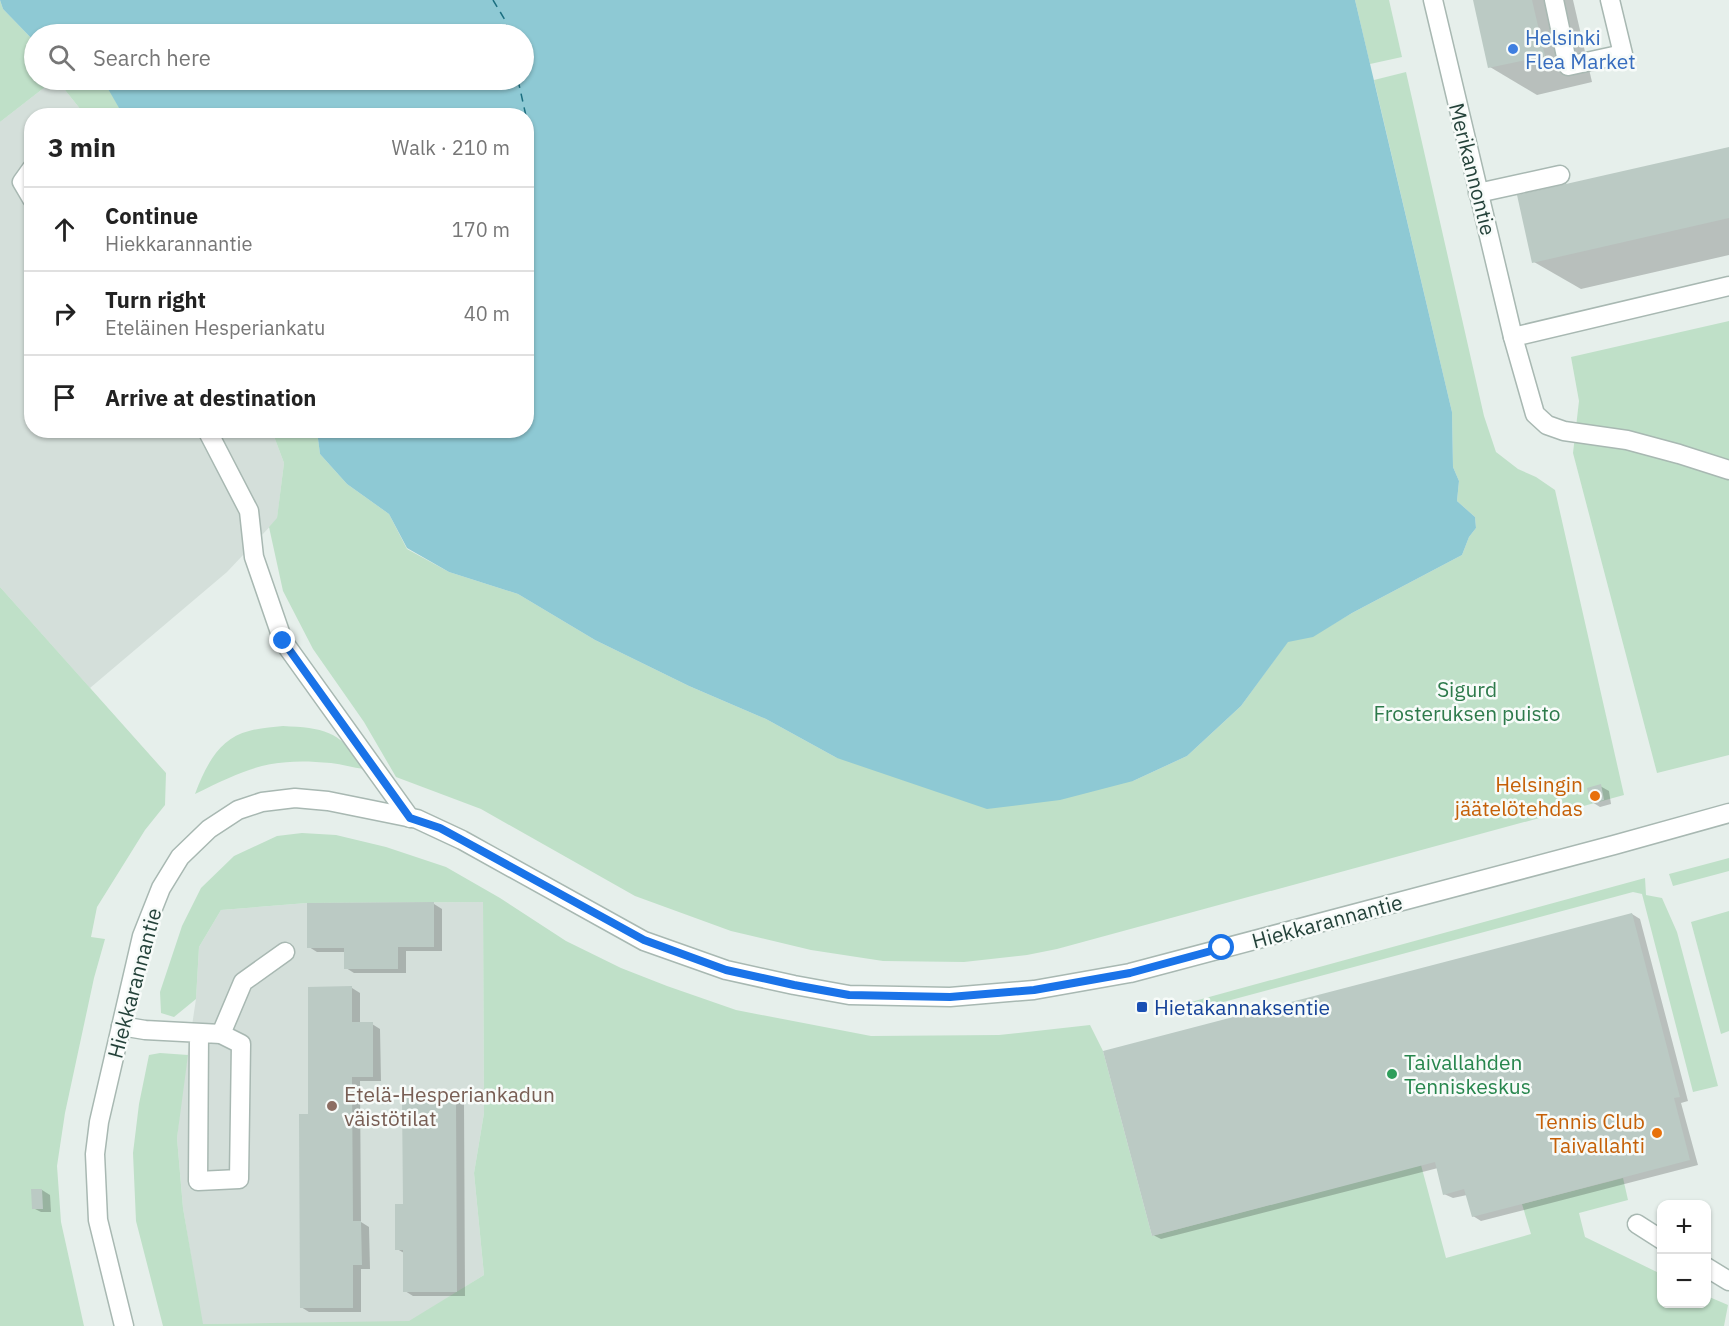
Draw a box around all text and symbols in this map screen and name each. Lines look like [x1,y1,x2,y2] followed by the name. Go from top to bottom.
[1525,23,1636,75] place label: Helsinki Flea Market
[24,24,534,90] search box
[45,41,78,74] icon: search
[1506,42,1520,56] marker: Helsinki Flea Market
[93,43,211,72] text: Search here
[1443,100,1503,238] street label: Merikannontie
[48,130,116,164] text: 3 min
[392,134,510,161] text: Walk · 210 m
[105,201,198,230] text: Continue
[48,213,81,246] icon: ahead
[452,216,510,243] text: 170 m
[105,230,252,257] text: Hiekkarannantie
[105,285,206,314] text: Turn right
[48,297,81,330] icon: right
[464,300,510,327] text: 40 m
[105,314,325,341] text: Eteläinen Hesperiankatu
[48,381,81,414] icon: arrive
[105,383,316,412] text: Arrive at destination
[269,627,295,653] route end
[1373,675,1561,727] park label: Sigurd Frosteruksen puisto
[1455,770,1583,822] place label: Helsingin jäätelötehdas
[1588,789,1602,803] marker: Helsingin jäätelötehdas
[1249,887,1405,955] street label: Hiekkarannantie
[100,905,168,1061] street label: Hiekkarannantie
[1208,934,1234,960] route start
[1154,993,1330,1021] place label: Hietakannaksentie
[1135,1000,1149,1014] marker: Hietakannaksentie
[1404,1048,1531,1100] place label: Taivallahden Tenniskeskus
[1385,1067,1399,1081] marker: Taivallahden Tenniskeskus
[344,1080,555,1132] place label: Etelä-Hesperiankadun väistötilat
[325,1099,339,1113] marker: Etelä-Hesperiankadun väistötilat
[1536,1107,1645,1159] place label: Tennis Club Taivallahti
[1650,1126,1664,1140] marker: Tennis Club Taivallahti
[1657,1200,1711,1308] map controls
[1657,1200,1711,1254] button: +
[1657,1254,1711,1308] button: −

